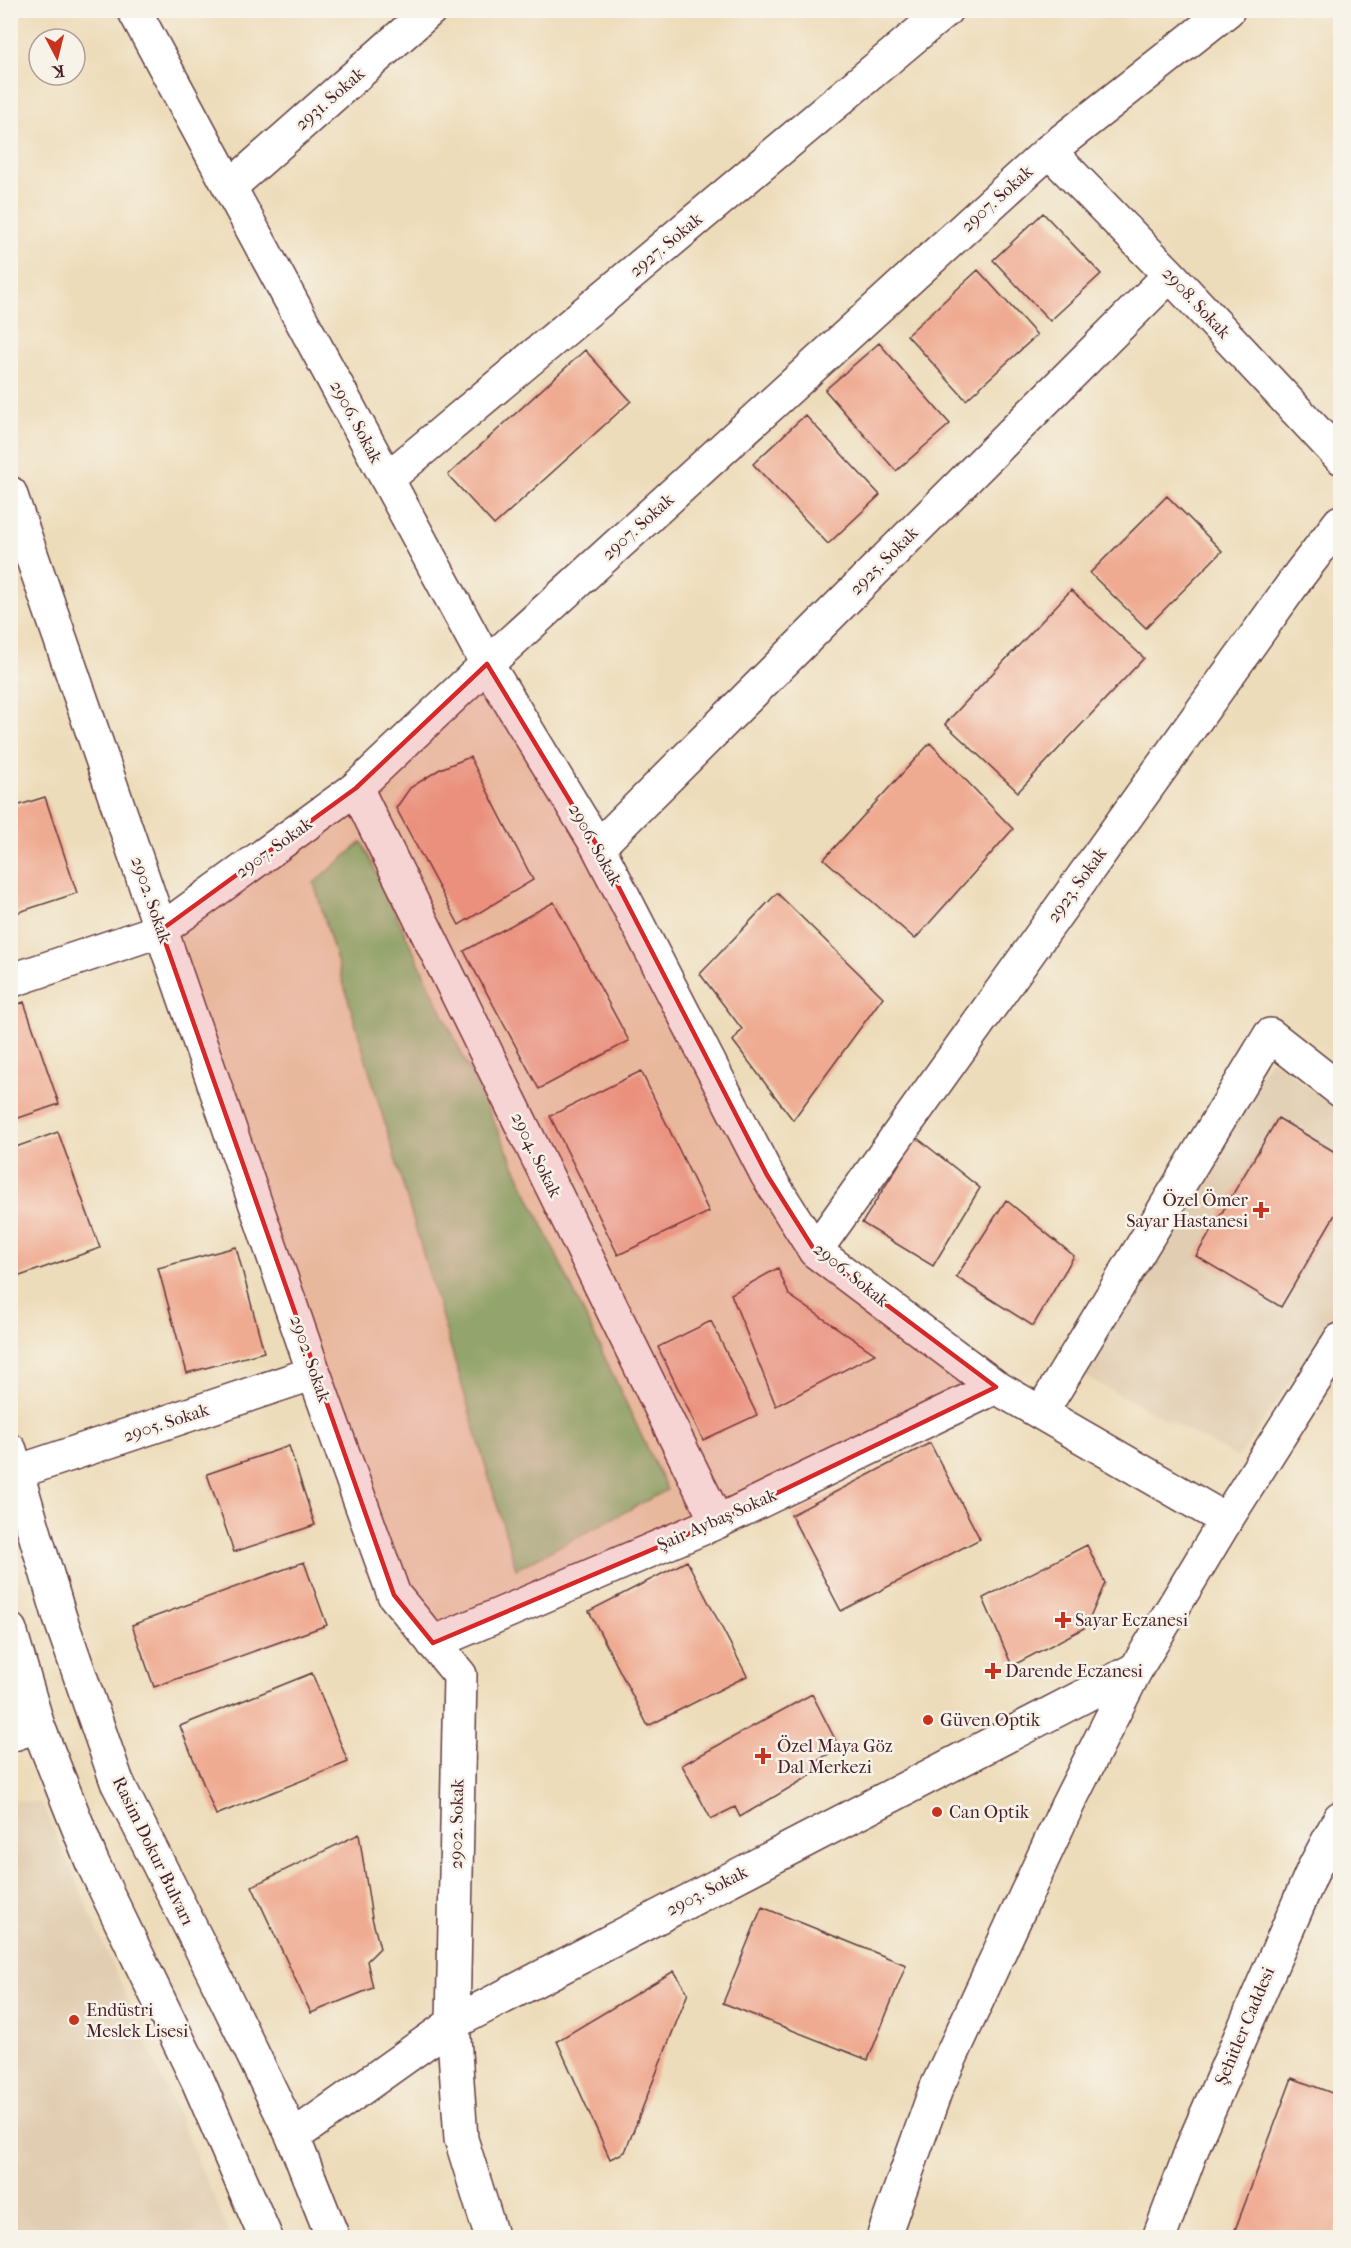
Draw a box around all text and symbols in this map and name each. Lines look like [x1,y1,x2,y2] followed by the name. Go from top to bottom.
[27,27,87,87] north arrow
[50,61,66,82] text: K
[291,63,369,135] street label: 2931. Sokak
[957,161,1038,237] street label: 2907. Sokak
[625,208,707,282] street label: 2927. Sokak
[1158,263,1235,344] street label: 2908. Sokak
[325,377,387,468] street label: 2906. Sokak
[598,489,679,565] street label: 2907. Sokak
[845,522,923,600] street label: 2925. Sokak
[564,800,627,890] street label: 2906. Sokak
[232,813,317,883] street label: 2907. Sokak
[1043,843,1112,927] street label: 2923. Sokak
[126,854,176,947] street label: 2902. Sokak
[506,1109,566,1202] street label: 2904. Sokak
[1126,1189,1249,1232] place label: Özel Ömer Sayar Hastanesi
[1252,1201,1270,1219] marker: Özel Ömer Sayar Hastanesi
[809,1238,893,1312] street label: 2906. Sokak
[285,1313,335,1406] street label: 2902. Sokak
[121,1399,212,1447] street label: 2905. Sokak
[654,1484,781,1556] street label: Şair Aybaş Sokak
[1075,1610,1189,1631] place label: Sayar Eczanesi
[1056,1613,1070,1627] marker: Sayar Eczanesi
[1005,1661,1144,1682] place label: Darende Eczanesi
[986,1664,1000,1678] marker: Darende Eczanesi
[940,1710,1041,1731] place label: Güven Optik
[921,1713,935,1727] marker: Güven Optik
[777,1735,893,1778] place label: Özel Maya Göz Dal Merkezi
[754,1747,772,1765] marker: Özel Maya Göz Dal Merkezi
[108,1773,198,1929] street label: Rasim Dokur Bulvarı
[446,1778,468,1869] street label: 2902. Sokak
[949,1802,1030,1823] place label: Can Optik
[930,1805,944,1819] marker: Can Optik
[663,1861,752,1920] street label: 2903. Sokak
[1211,1963,1280,2088] street label: Şehitler Caddesi
[86,2000,189,2042] place label: Endüstri Meslek Lisesi
[67,2013,81,2027] marker: Endüstri Meslek Lisesi

